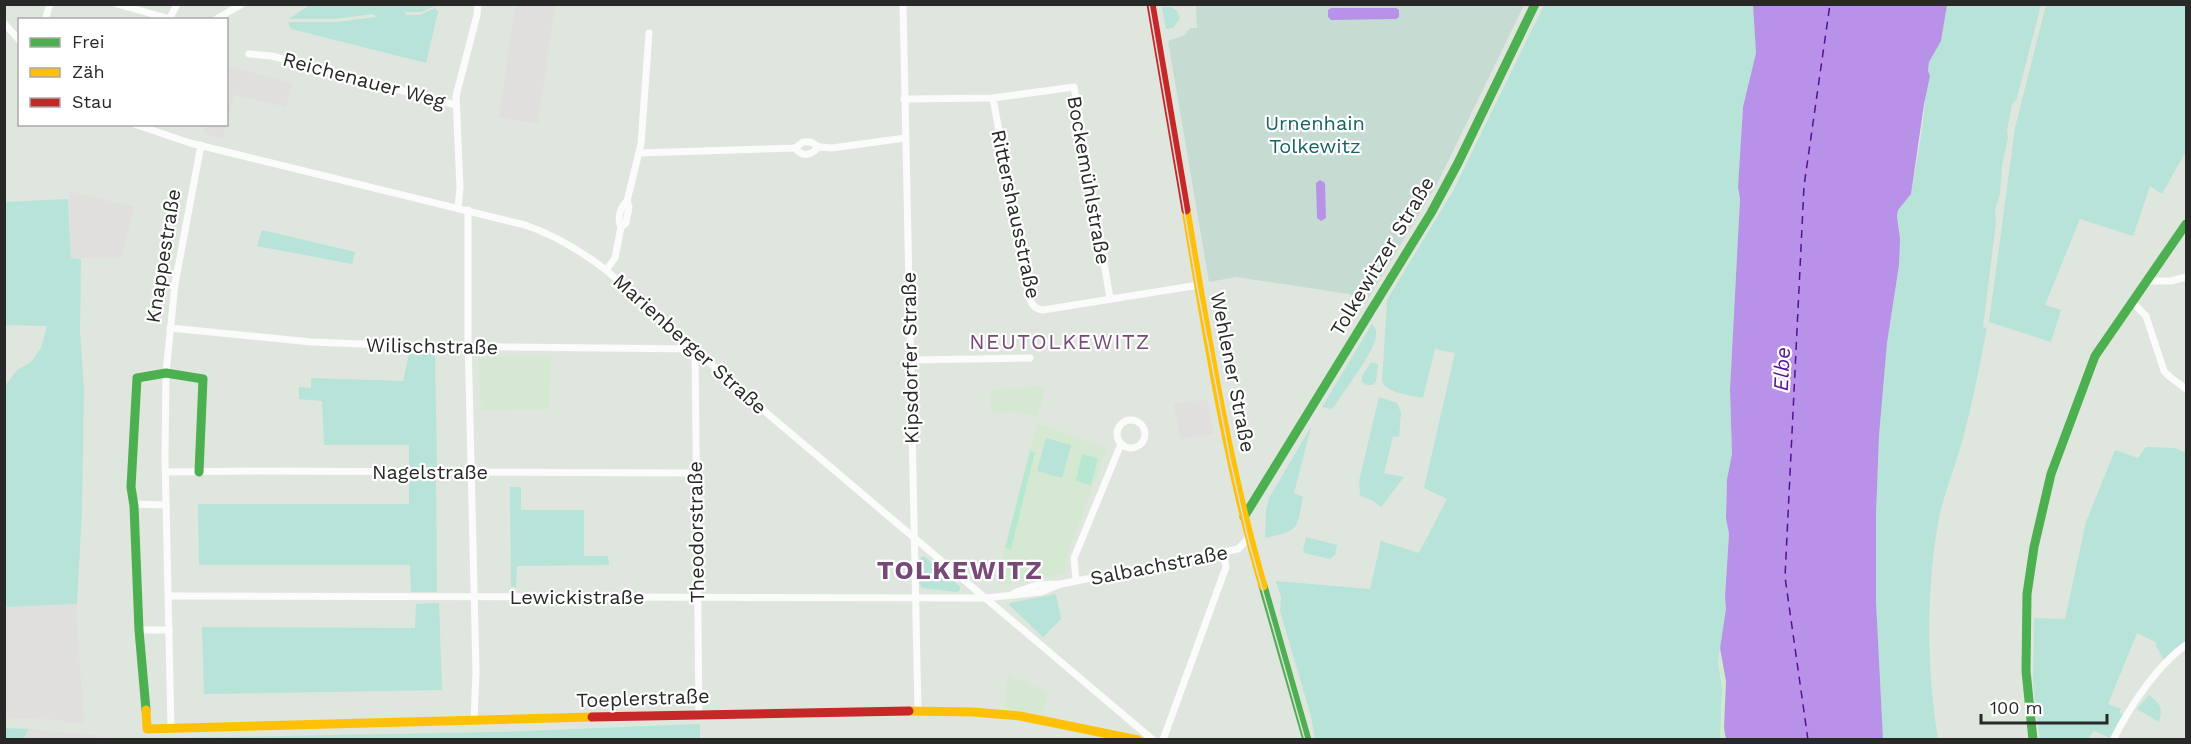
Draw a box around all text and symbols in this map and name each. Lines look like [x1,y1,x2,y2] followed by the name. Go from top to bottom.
[18,18,228,126] legend
[72,31,104,52] text: Frei
[280,47,448,113] street label: Reichenauer Weg
[72,61,105,82] text: Zäh
[72,91,112,112] text: Stau
[1062,94,1116,266] street label: Bockemühlstraße
[1265,111,1365,158] park label: Urnenhain Tolkewitz
[986,127,1046,301] street label: Rittershausstraße
[1325,172,1439,340] street label: Tolkewitzer Straße
[141,187,185,325] street label: Knappestraße
[608,269,772,419] street label: Marienberger Straße
[896,272,924,444] street label: Kipsdorfer Straße
[1206,290,1260,454] street label: Wehlener Straße
[969,329,1151,354] district label: NEUTOLKEWITZ
[366,333,498,359] street label: Wilischstraße
[1768,346,1795,392] water label: Elbe
[372,460,488,484] street label: Nagelstraße
[683,461,709,603] street label: Theodorstraße
[1088,540,1230,590] street label: Salbachstraße
[877,555,1043,585] district label: TOLKEWITZ
[510,585,644,609] street label: Lewickistraße
[576,684,710,712] street label: Toeplerstraße
[1981,687,2107,725] scale bar
[1990,697,2043,718] text: 100 m

